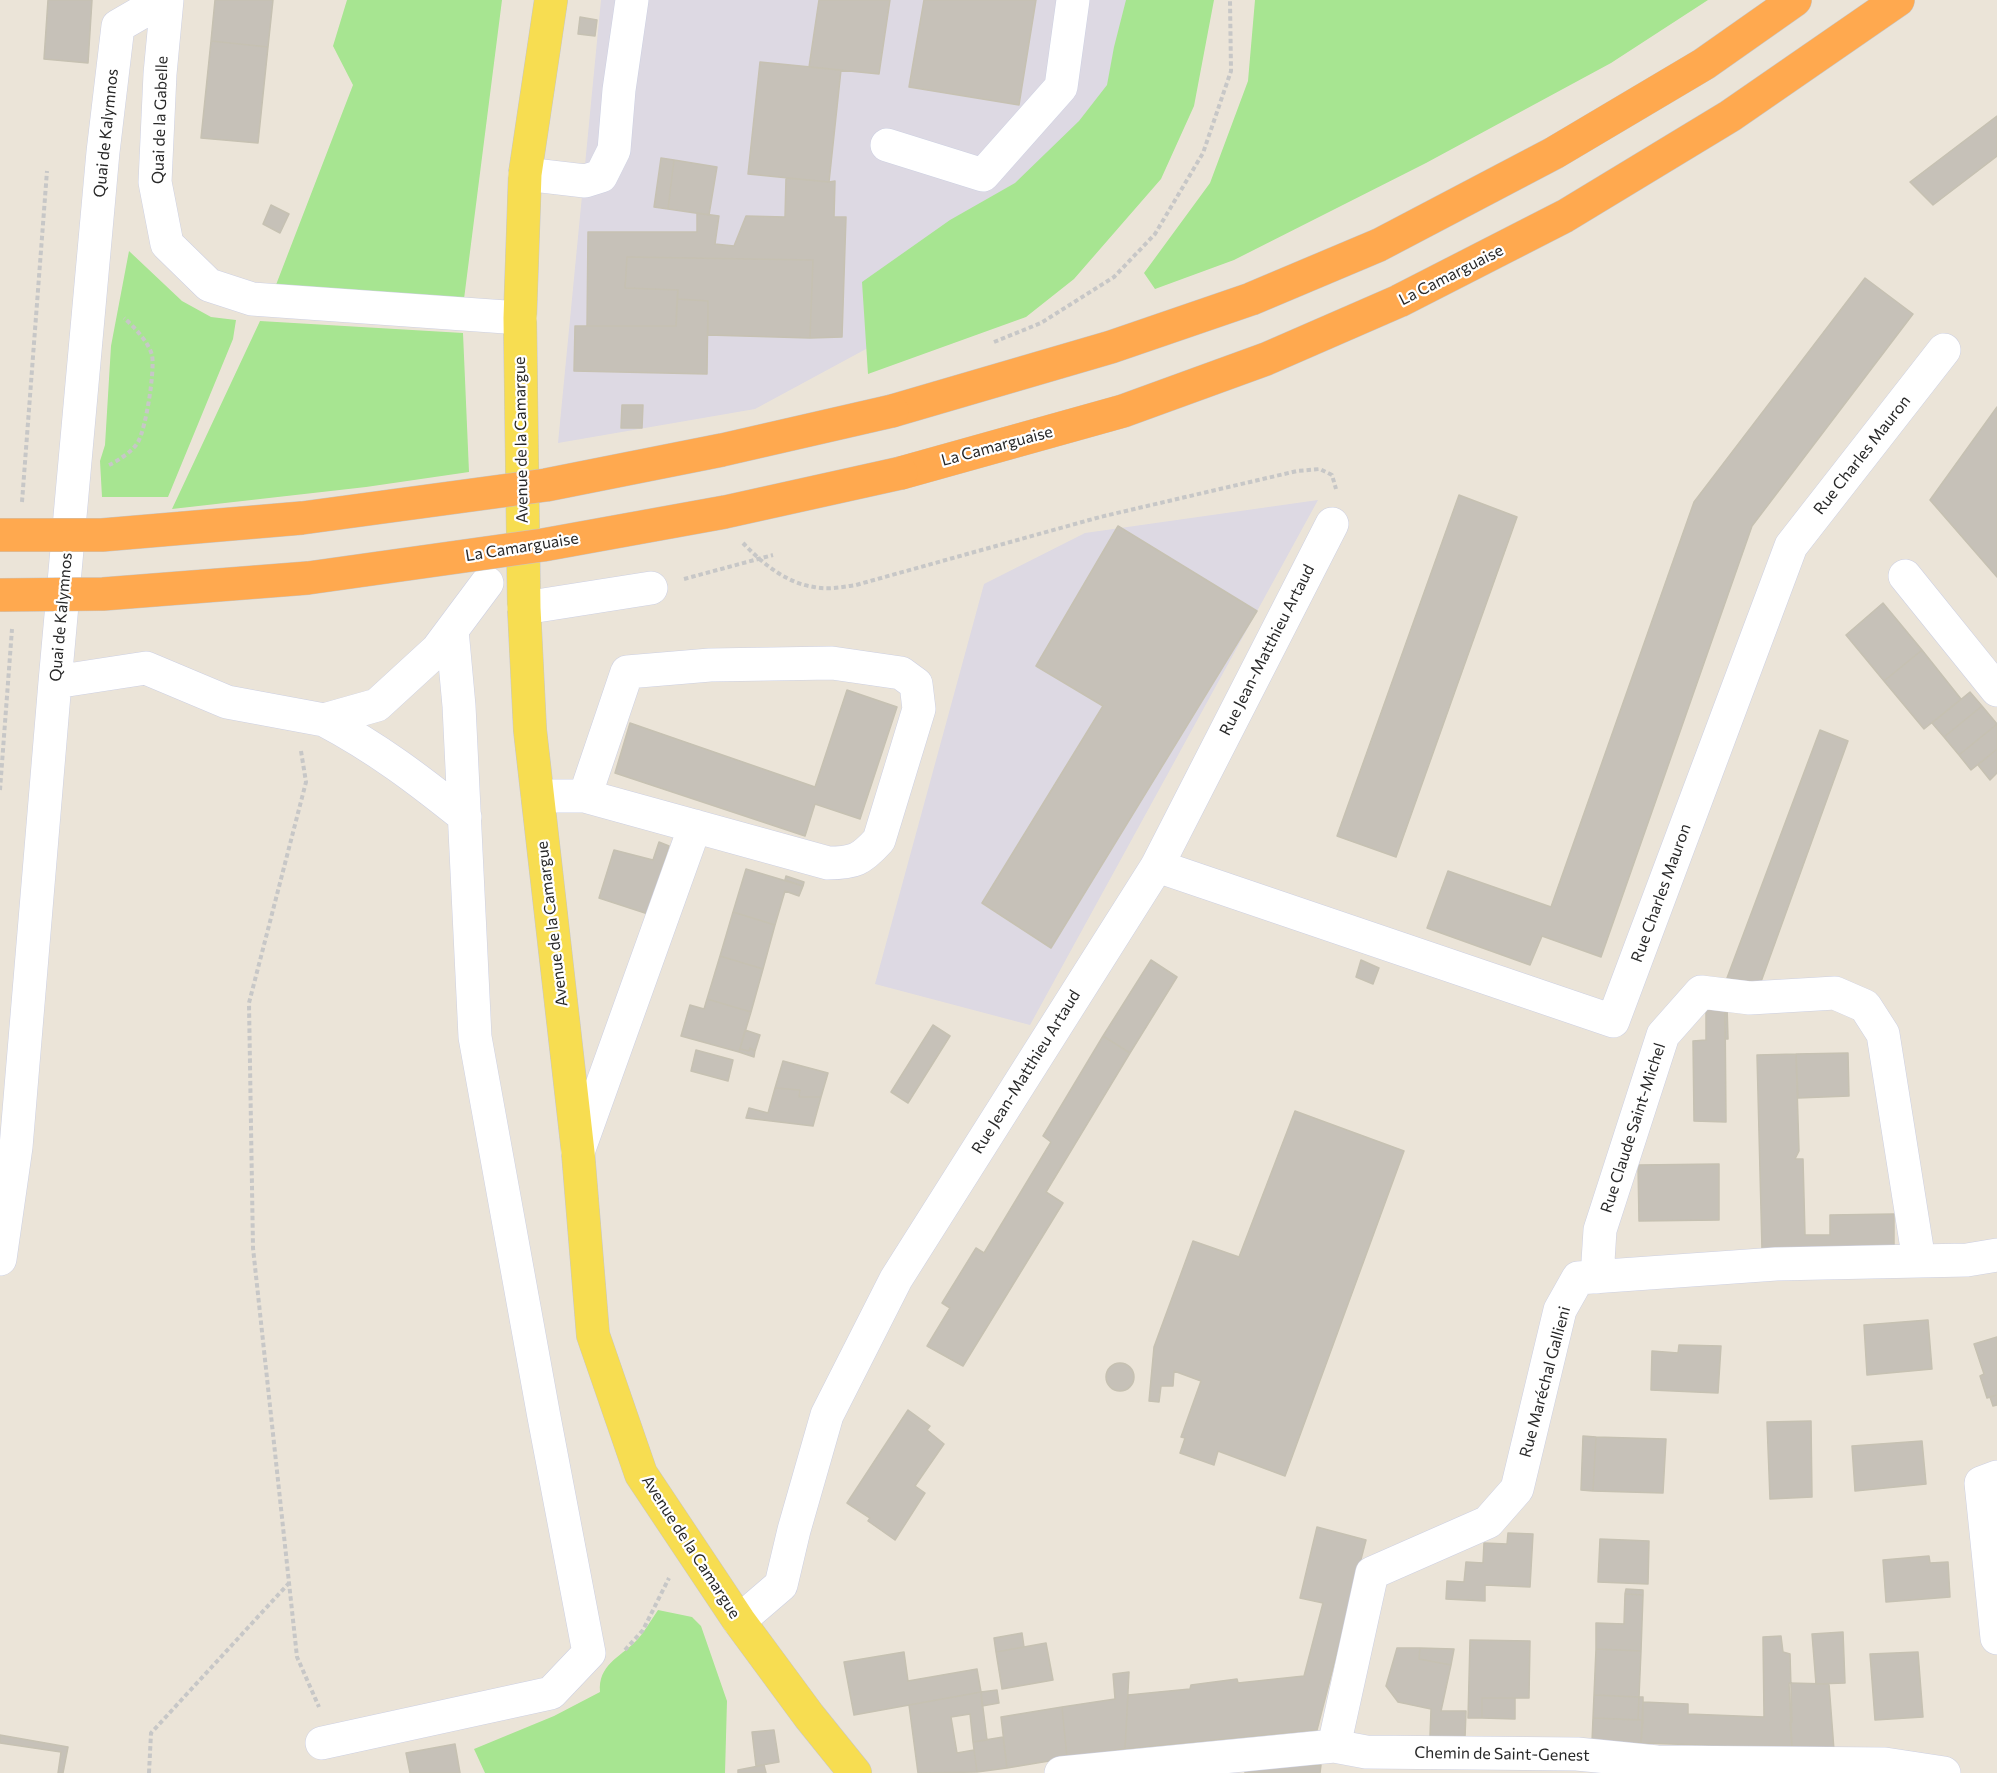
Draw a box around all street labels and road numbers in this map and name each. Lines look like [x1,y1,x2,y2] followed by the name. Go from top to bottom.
[148,56,172,184] street label: Quai de la Gabelle
[90,68,122,198] street label: Quai de Kalymnos
[1396,240,1506,310] street label: La Camarguaise
[510,356,532,524] street label: Avenue de la Camargue
[1809,392,1915,518] street label: Rue Charles Mauron
[939,422,1055,470] street label: La Camarguaise
[464,529,580,565] street label: La Camarguaise
[46,552,76,682] street label: Quai de Kalymnos
[1215,561,1319,739] street label: Rue Jean-Matthieu Artaud
[1627,821,1695,965] street label: Rue Charles Mauron
[532,840,572,1008] street label: Avenue de la Camargue
[968,987,1084,1157] street label: Rue Jean-Matthieu Artaud
[1596,1041,1670,1215] street label: Rue Claude Saint-Michel
[1516,1304,1574,1460] street label: Rue Maréchal Gallieni
[638,1472,744,1622] street label: Avenue de la Camargue
[1414,1743,1590,1765] street label: Chemin de Saint-Genest

